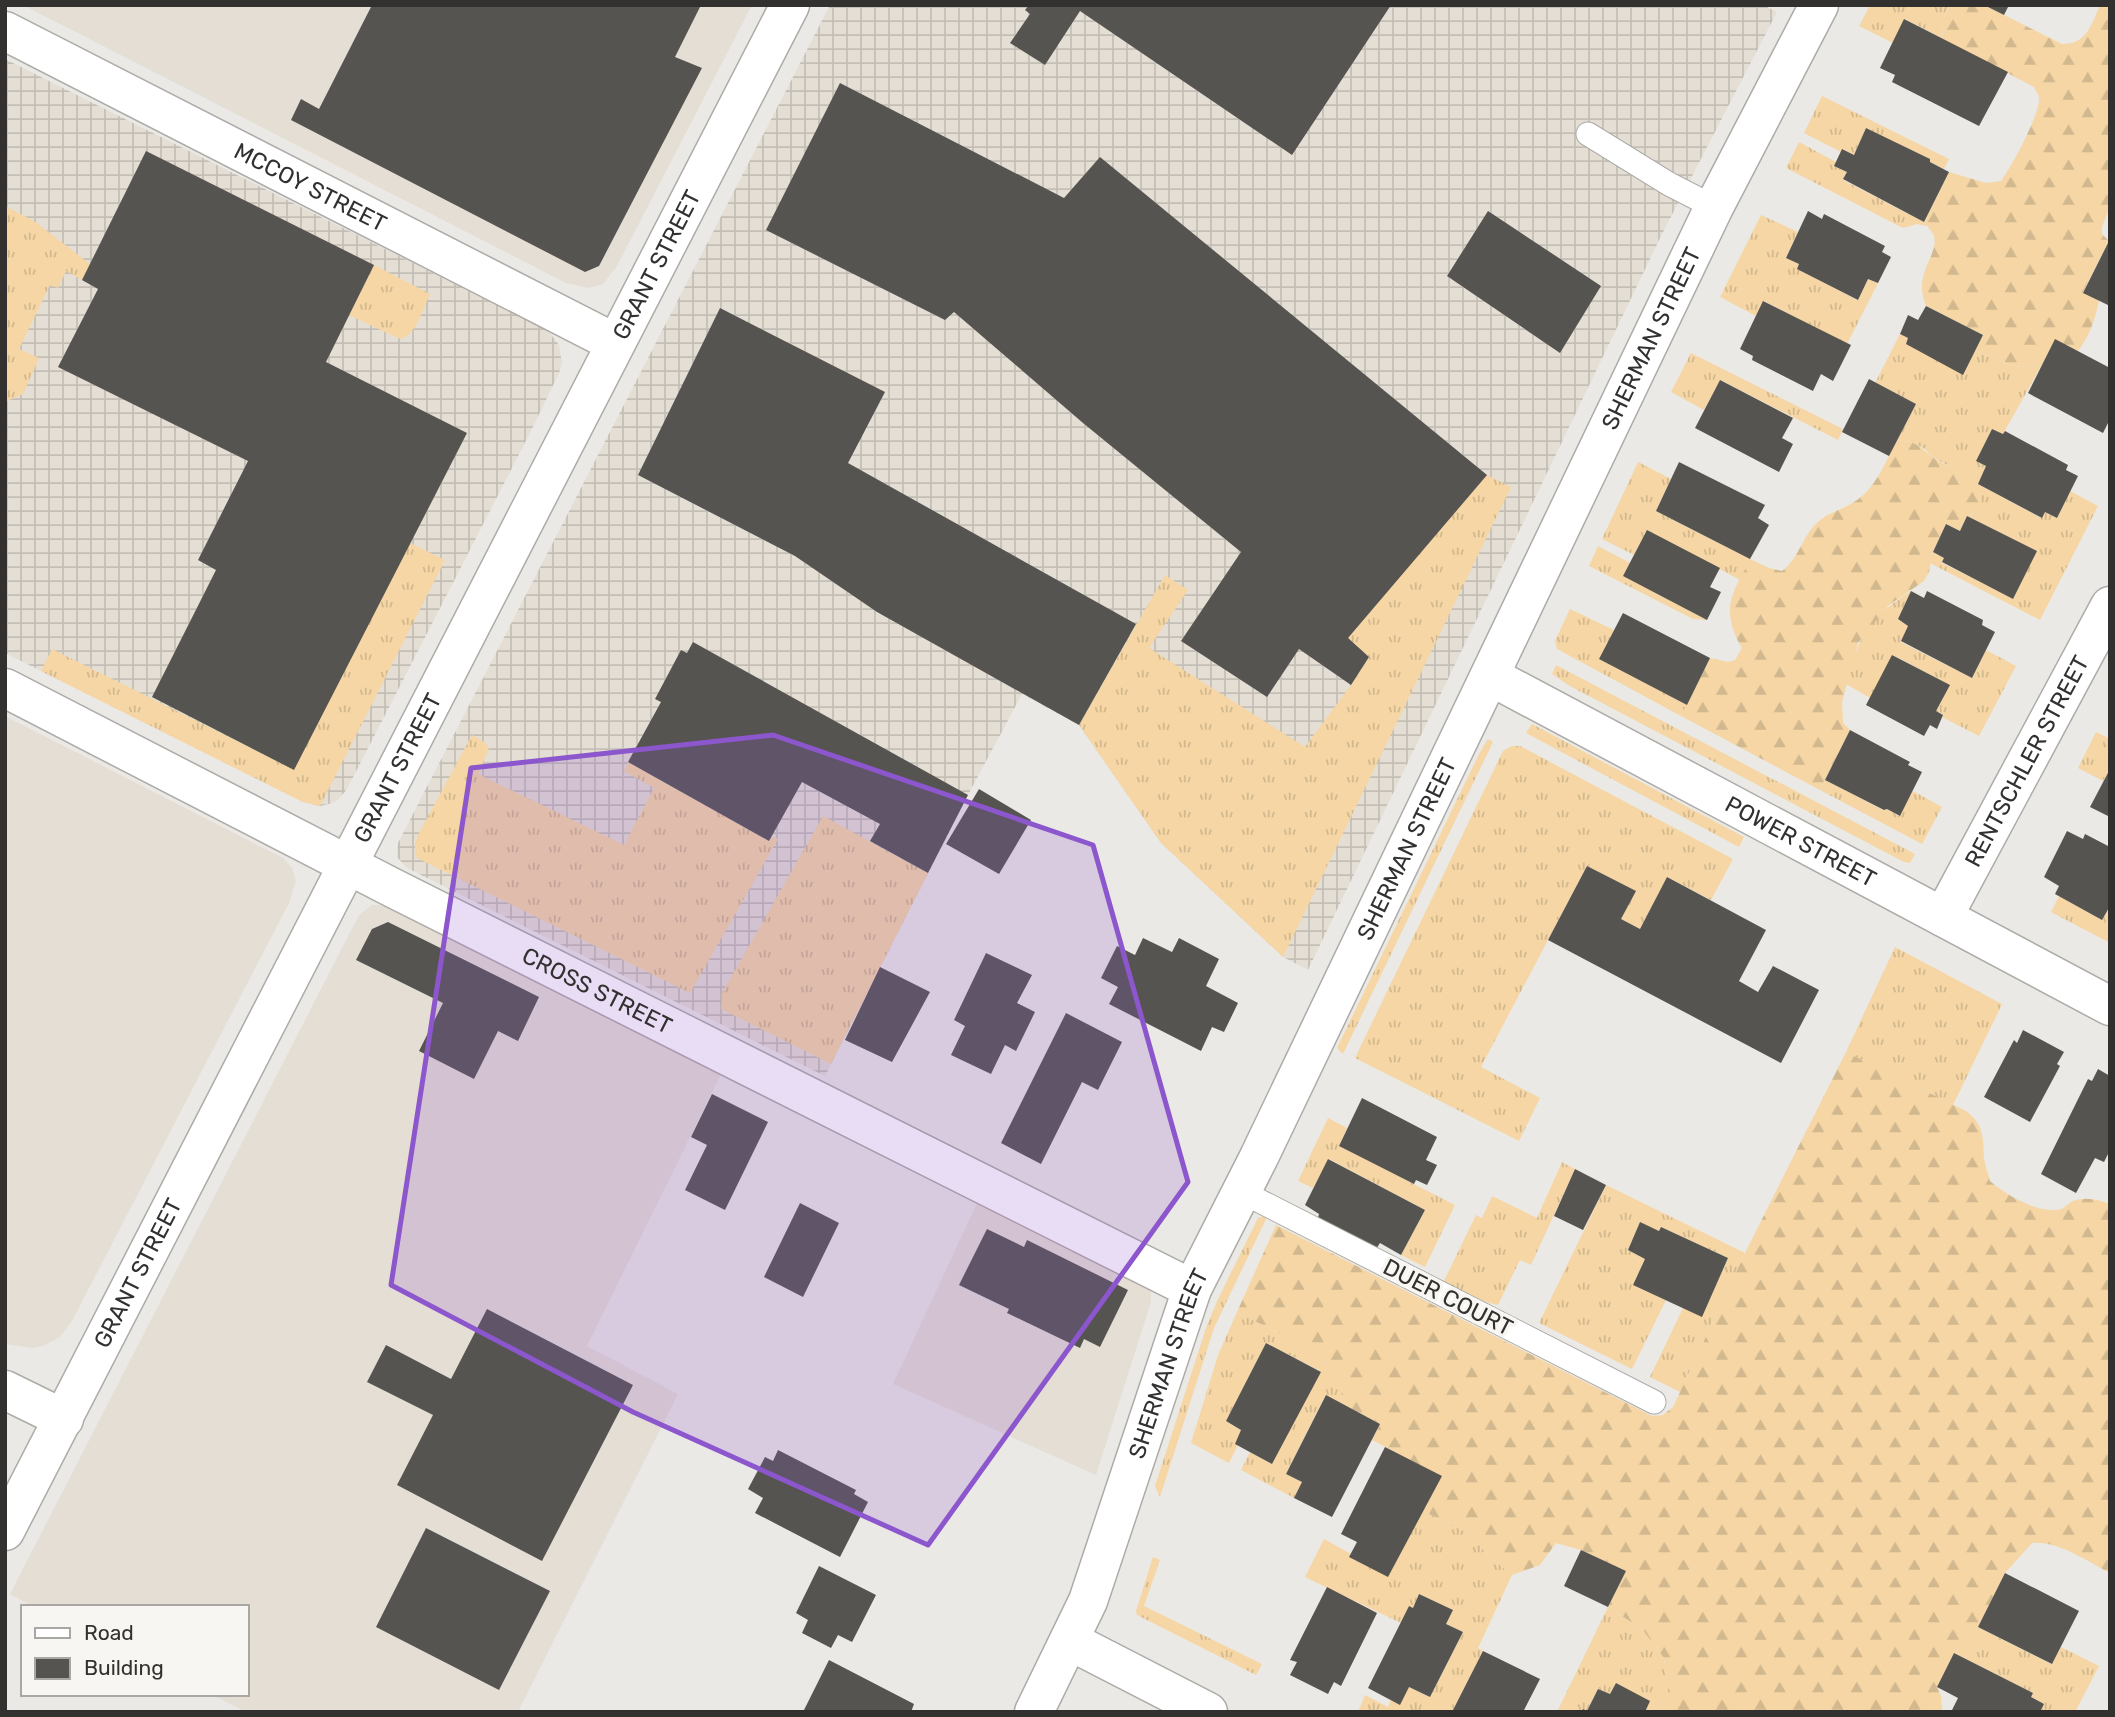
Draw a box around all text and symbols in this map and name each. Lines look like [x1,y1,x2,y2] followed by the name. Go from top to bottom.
[229,137,391,238] street label: MCCOY STREET
[606,185,706,344] street label: GRANT STREET
[1595,243,1707,434] street label: SHERMAN STREET
[1959,651,2095,872] street label: RENTSCHLER STREET
[347,689,448,848] street label: GRANT STREET
[1351,753,1462,945] street label: SHERMAN STREET
[1720,790,1881,893] street label: POWER STREET
[518,941,677,1040] street label: CROSS STREET
[88,1194,188,1353] street label: GRANT STREET
[1378,1252,1518,1342] street label: DUER COURT
[1123,1264,1214,1462] street label: SHERMAN STREET
[21,1605,248,1696] legend
[84,1620,134,1645] text: Road
[84,1655,164,1680] text: Building

